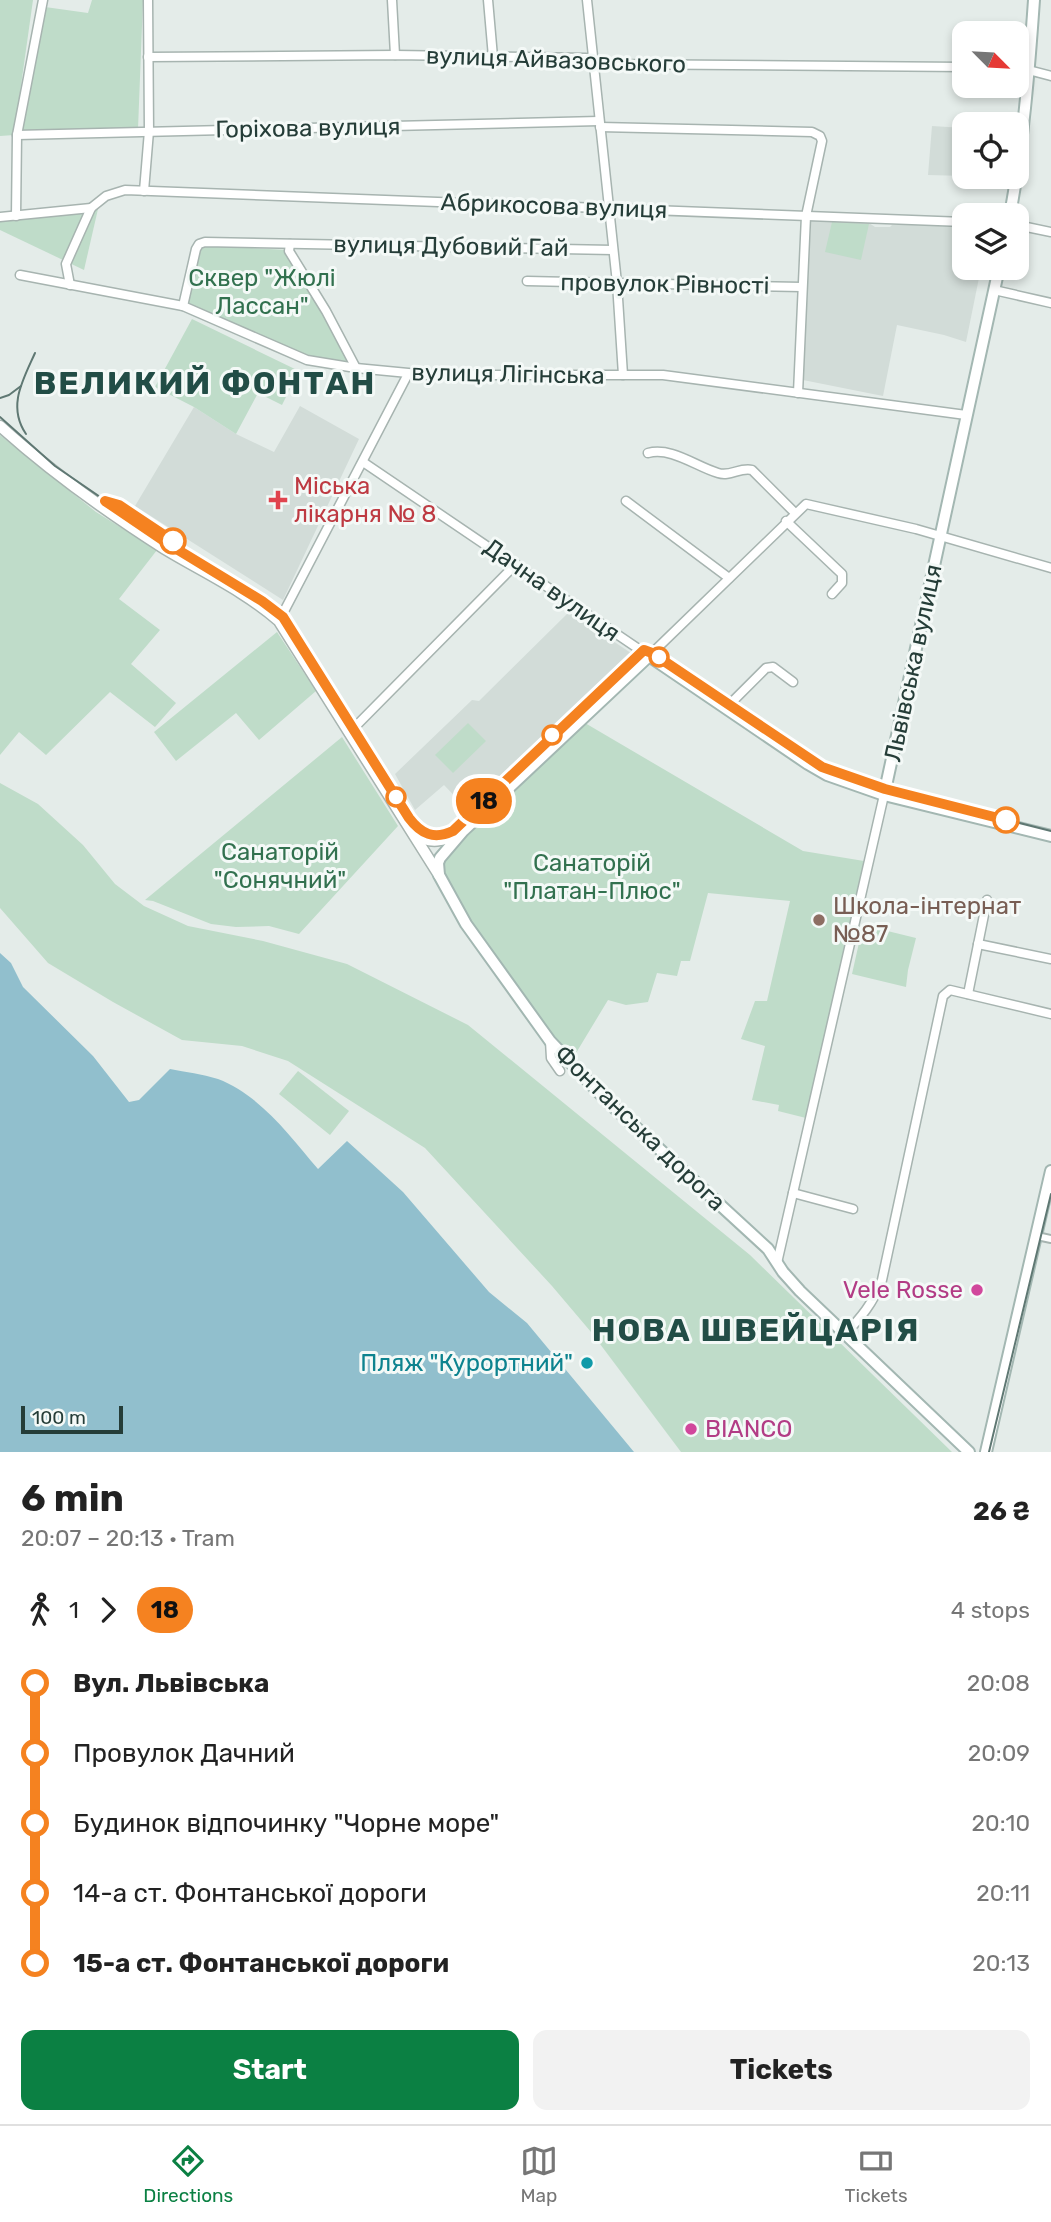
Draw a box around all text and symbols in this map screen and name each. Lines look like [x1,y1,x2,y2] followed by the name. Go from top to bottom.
[952,21,1029,98] north arrow
[952,21,1029,280] map controls
[425,41,687,79] street label: вулиця Айвазовського
[215,112,401,144] street label: Горіхова вулиця
[952,112,1029,189] button: locate
[440,188,668,224] street label: Абрикосова вулиця
[952,203,1029,280] button: layers
[333,230,569,262] street label: вулиця Дубовий Гай
[188,264,336,320] park label: Сквер "Жюлі Лассан"
[560,268,770,300] street label: провулок Рівності
[411,358,605,390] street label: вулиця Лігінська
[34,364,376,402] district label: ВЕЛИКИЙ ФОНТАН
[294,472,437,528] place label: Міська лікарня № 8
[268,490,288,510] marker: Міська лікарня № 8
[160,528,186,554] unlabelled marker
[479,533,625,647] street label: Дачна вулиця
[878,562,948,764] street label: Львівська вулиця
[649,647,669,667] unlabelled marker
[542,725,562,745] unlabelled marker
[452,778,516,824] line badge: 18
[386,787,406,807] unlabelled marker
[470,787,498,815] text: 18
[993,807,1019,833] unlabelled marker
[214,838,346,894] park label: Санаторій "Сонячний"
[503,849,681,905] park label: Санаторій "Платан-Плюс"
[833,892,1021,948] place label: Школа-інтернат №87
[811,912,827,928] marker: Школа-інтернат №87
[549,1039,731,1217] street label: Фонтанська дорога
[843,1276,963,1304] place label: Vele Rosse
[969,1282,985,1298] marker: Vele Rosse
[592,1311,920,1349] district label: НОВА ШВЕЙЦАРІЯ
[360,1349,573,1377] place label: Пляж "Курортний"
[579,1355,595,1371] marker: Пляж "Курортний"
[21,1403,122,1435] scale bar
[32,1406,86,1429] text: 100 m
[705,1415,793,1443] place label: BIANCO
[683,1421,699,1437] marker: BIANCO
[21,1475,124,1521] text: 6 min
[973,1496,1030,1527] text: 26 ₴
[21,1524,235,1552] text: 20:07 – 20:13 · Tram
[21,1591,59,1629] icon: walk
[89,1591,127,1629] icon: forward
[69,1596,79,1624] text: 1
[151,1596,179,1624] text: 18
[951,1596,1030,1624] text: 4 stops
[73,1668,269,1699] text: Вул. Львівська
[967,1669,1030,1697] text: 20:08
[73,1738,295,1769] text: Провулок Дачний
[968,1739,1030,1767] text: 20:09
[73,1808,499,1839] text: Будинок відпочинку "Чорне море"
[972,1809,1030,1837] text: 20:10
[73,1878,427,1909] text: 14-а ст. Фонтанської дороги
[976,1879,1030,1907] text: 20:11
[73,1948,449,1979] text: 15-а ст. Фонтанської дороги
[972,1949,1030,1977] text: 20:13
[21,2030,519,2110] button: Start
[533,2030,1030,2110] button: Tickets
[143,2142,233,2207] tab: Directions
[520,2142,558,2207] tab: Map
[845,2142,908,2207] tab: Tickets

